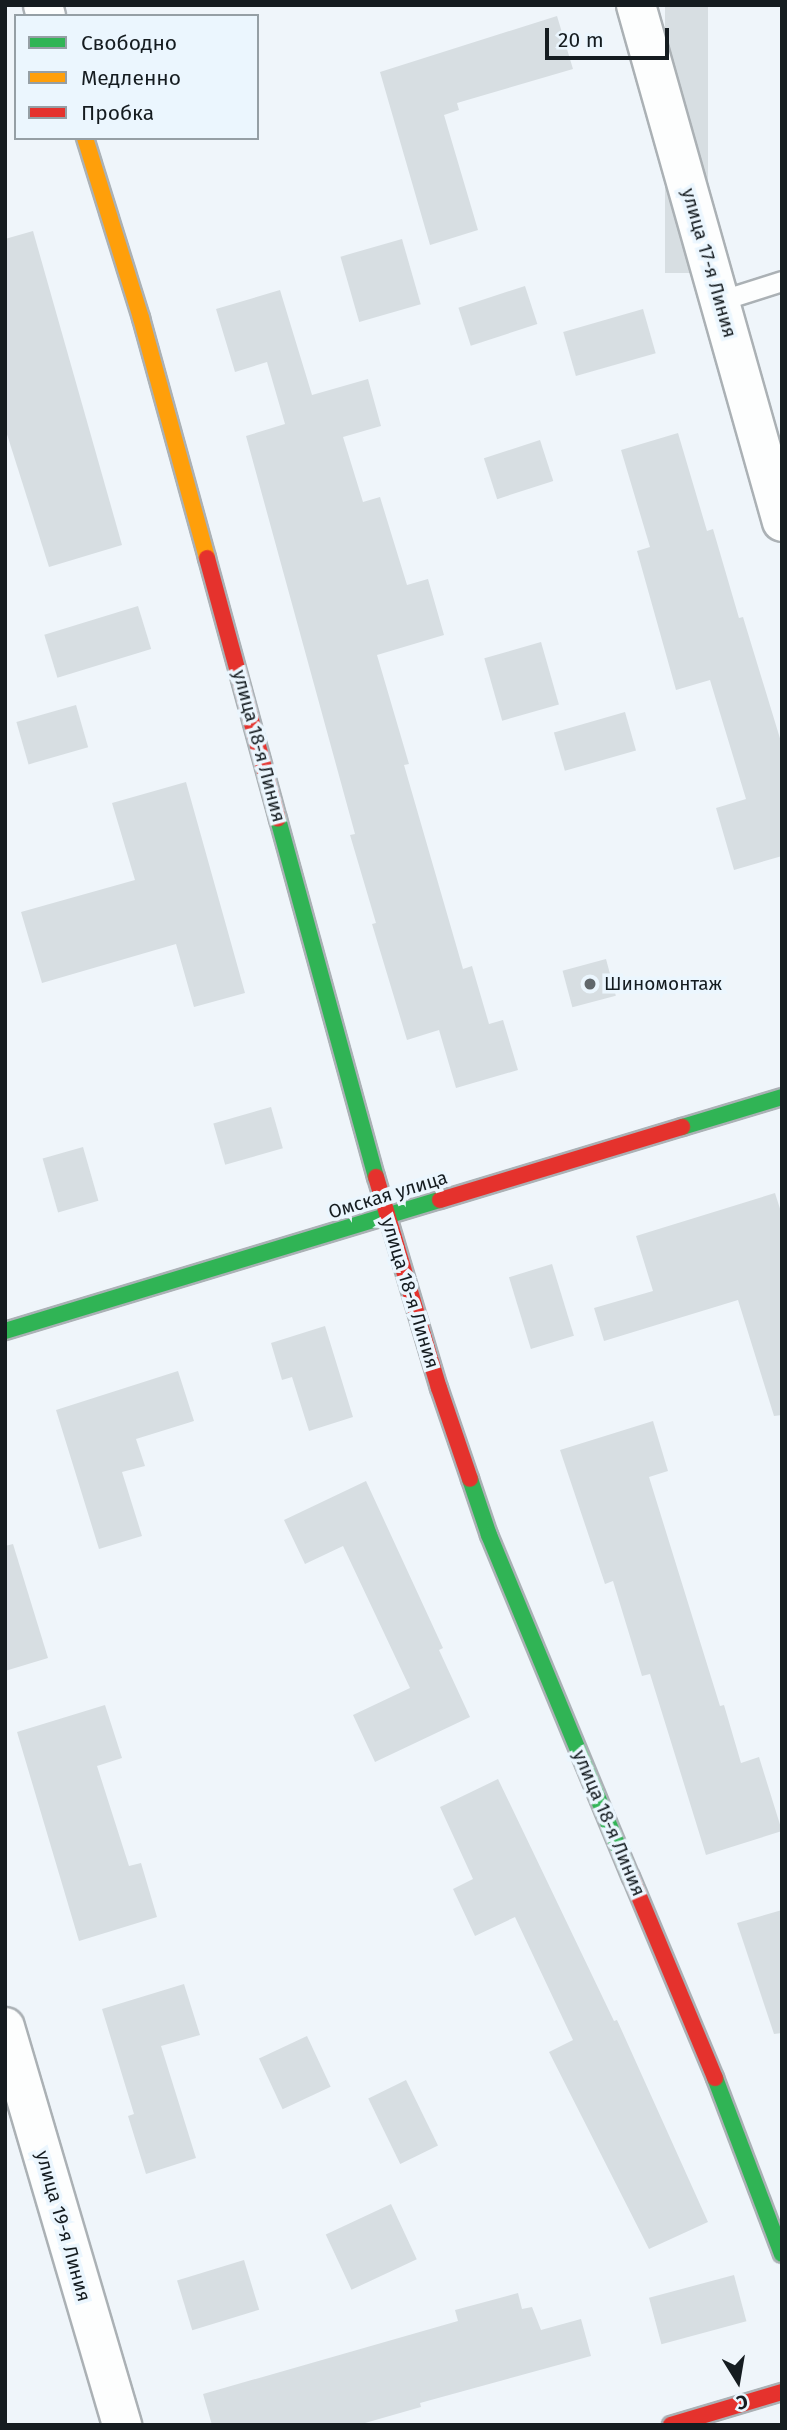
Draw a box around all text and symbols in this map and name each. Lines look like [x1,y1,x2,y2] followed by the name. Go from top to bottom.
[14,14,259,140] legend
[549,14,673,58] scale bar
[558,27,604,53] text: 20 m
[81,30,177,56] text: Свободно
[81,65,181,91] text: Медленно
[81,100,154,126] text: Пробка
[677,186,741,340] street label: улица 17-я Линия
[228,667,290,825] street label: улица 18-я Линия
[604,973,722,995] place label: Шиномонтаж
[582,976,598,992] marker: Шиномонтаж
[326,1166,450,1224] street label: Омская улица
[376,1215,444,1371] street label: улица 18-я Линия
[568,1746,650,1900] street label: улица 18-я Линия
[31,2148,95,2304] street label: улица 19-я Линия
[703,2346,773,2416] north arrow
[735,2390,750,2414] text: С

